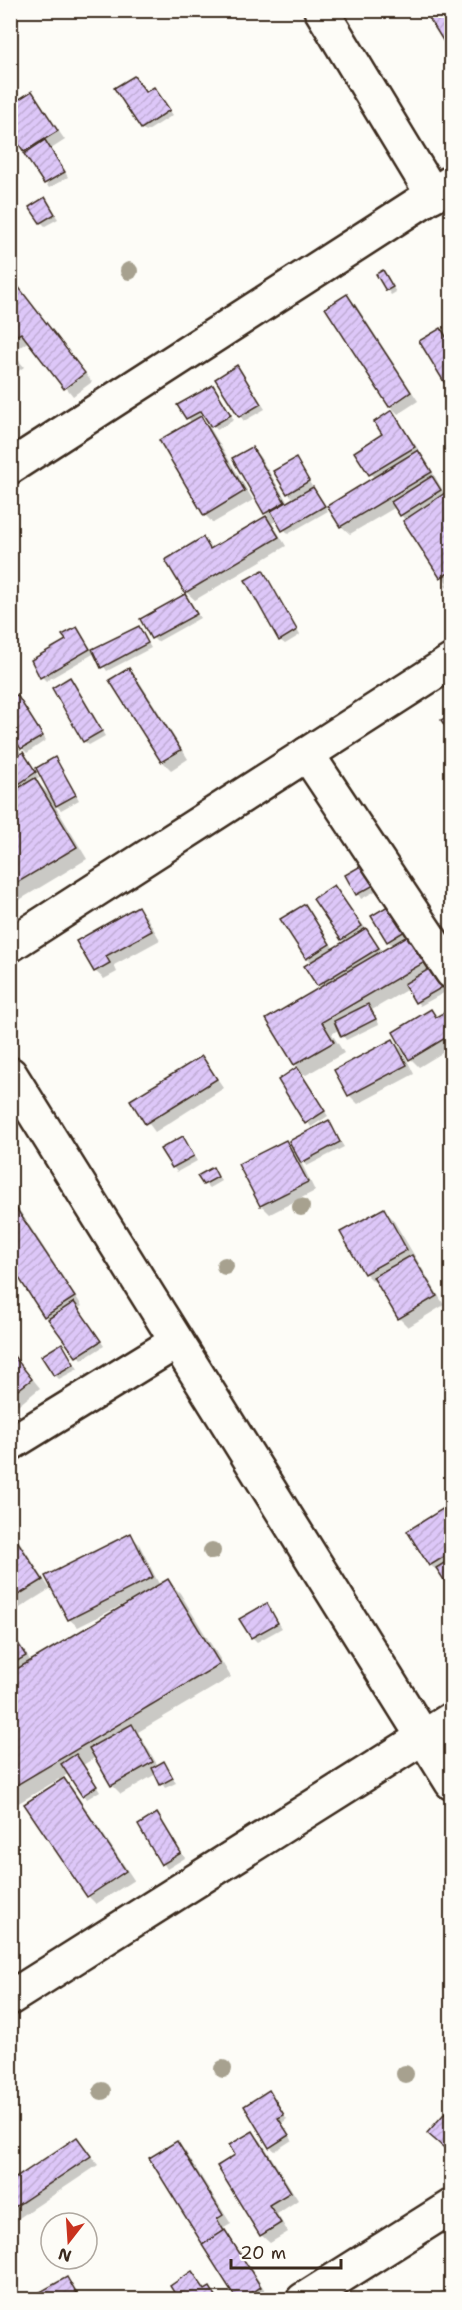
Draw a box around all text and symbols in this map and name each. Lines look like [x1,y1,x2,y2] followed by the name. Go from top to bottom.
[39,2211,99,2271] north arrow
[231,2232,340,2270] scale bar
[240,2241,286,2265] text: 20 m
[56,2243,74,2267] text: N

